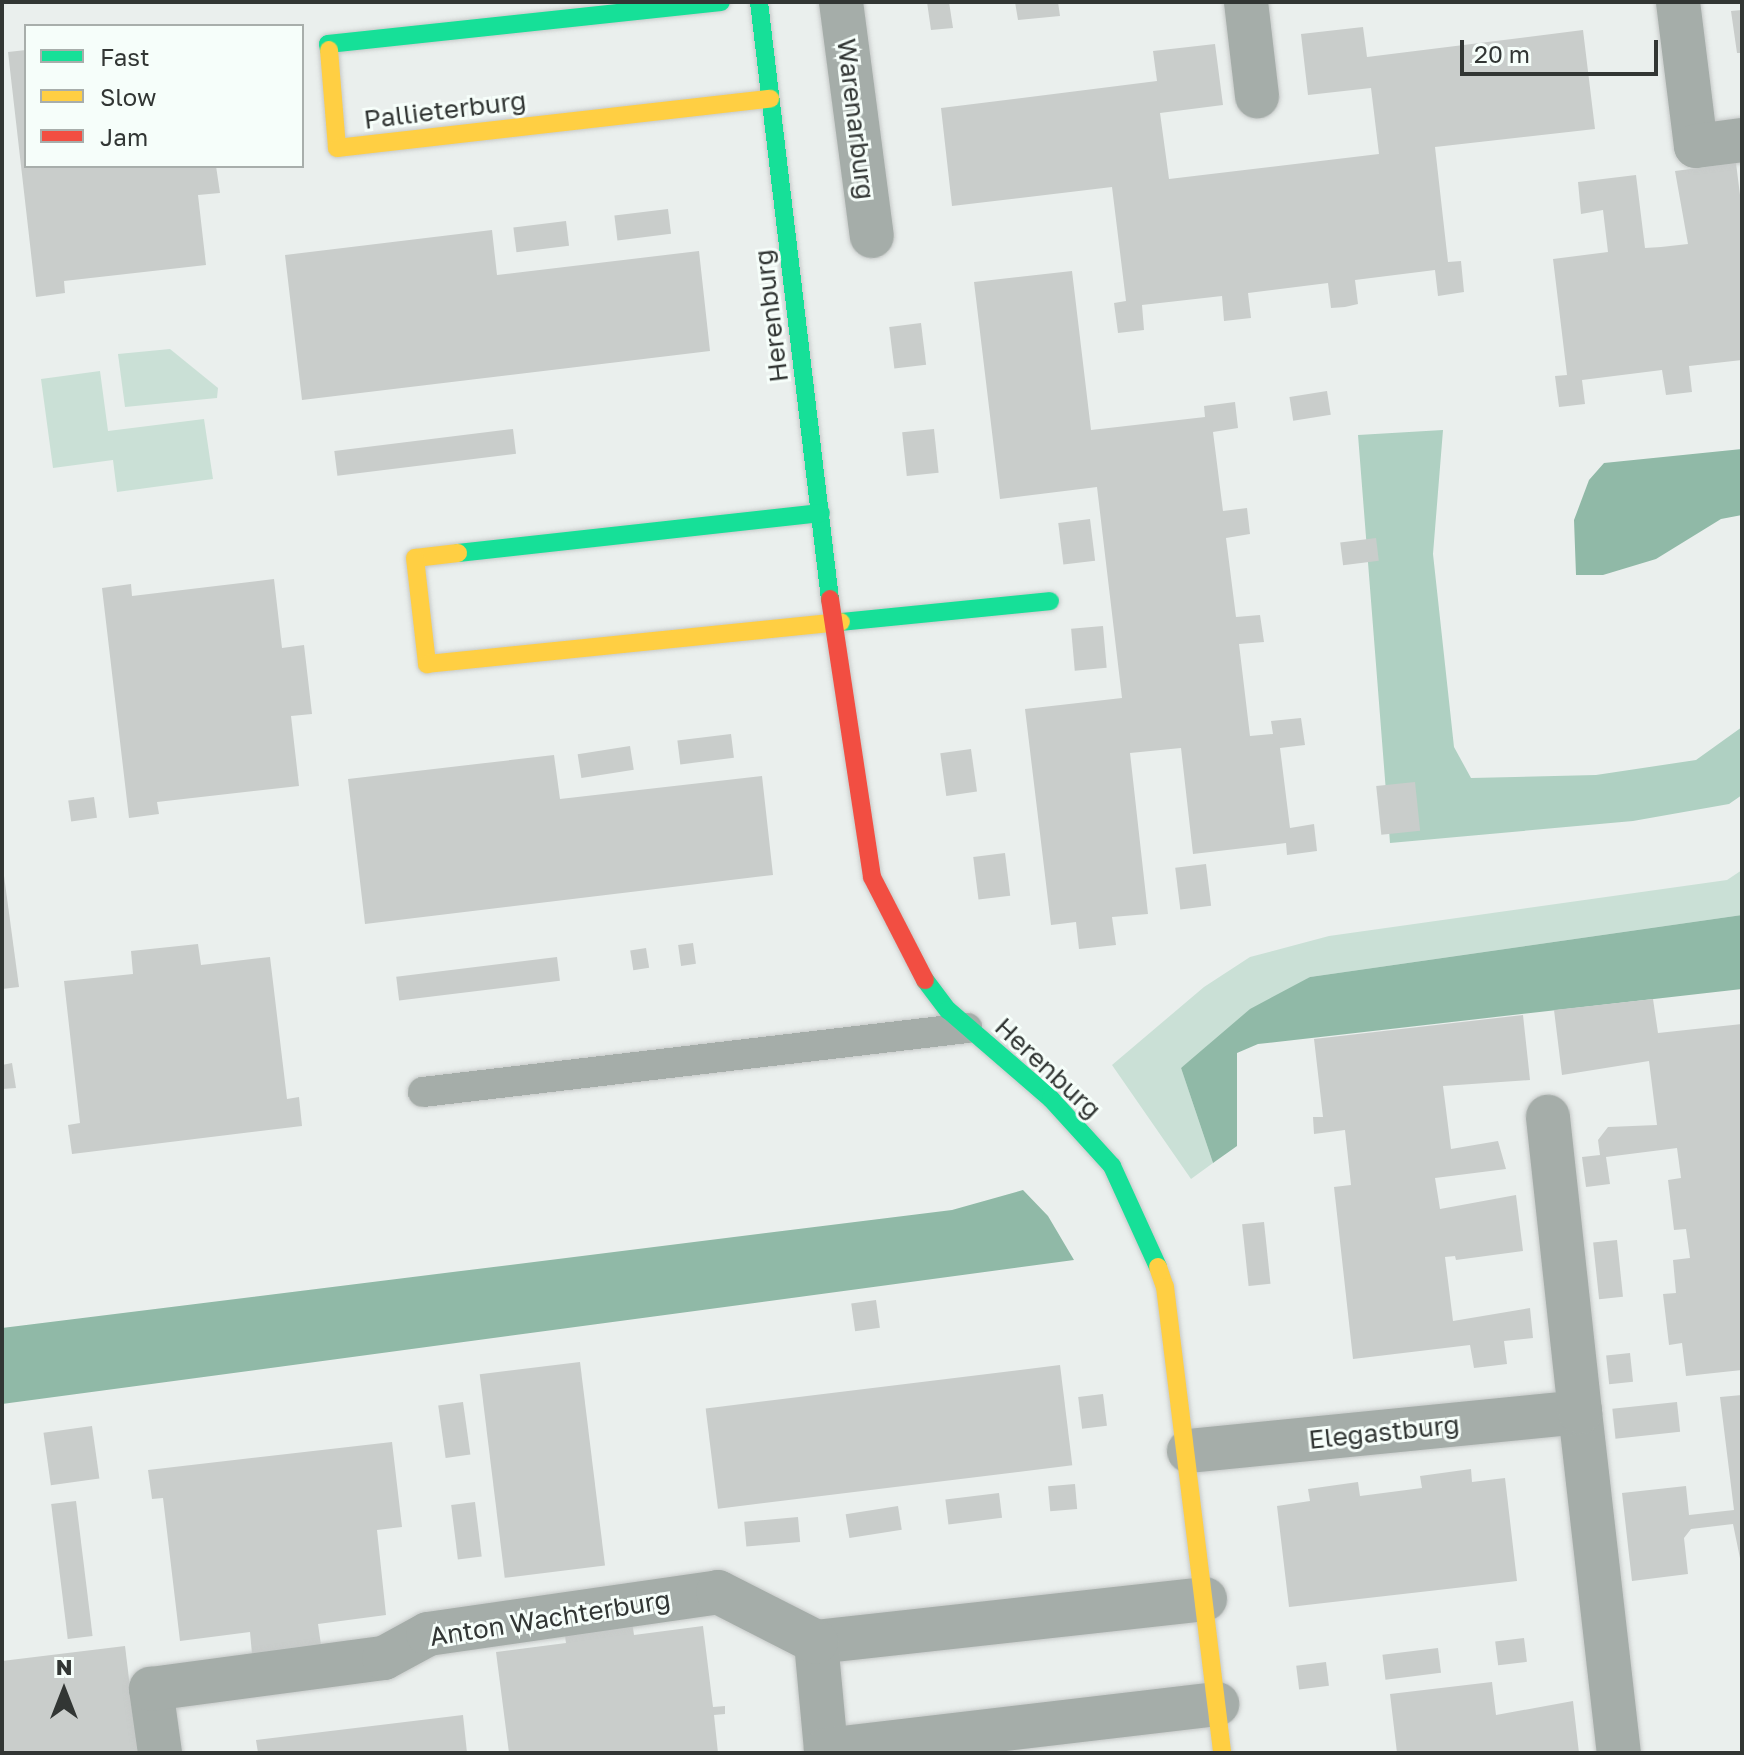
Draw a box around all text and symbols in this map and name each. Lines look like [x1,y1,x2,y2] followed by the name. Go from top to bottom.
[24,24,304,168] legend
[1464,24,1662,74] scale bar
[831,37,881,201] street label: Warenarburg
[1474,39,1530,68] text: 20 m
[100,42,150,71] text: Fast
[100,82,156,111] text: Slow
[362,85,528,135] street label: Pallieterburg
[100,122,148,151] text: Jam
[747,248,795,384] street label: Herenburg
[989,1011,1107,1125] street label: Herenburg
[1307,1409,1461,1455] street label: Elegastburg
[427,1584,673,1652] street label: Anton Wachterburg
[24,1651,104,1731] north arrow
[56,1653,72,1680] text: N

